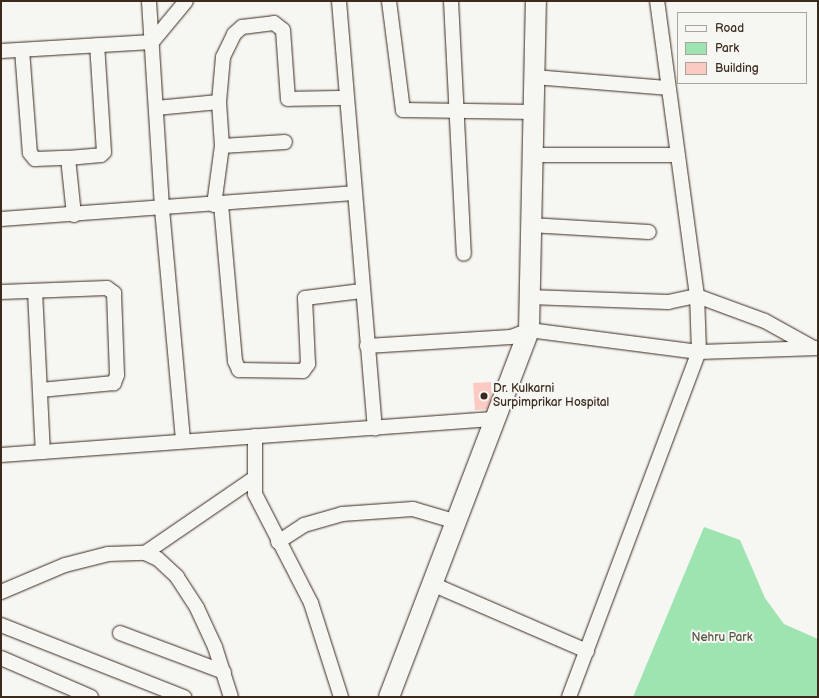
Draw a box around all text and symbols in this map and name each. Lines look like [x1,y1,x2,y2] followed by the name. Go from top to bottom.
[677,12,807,84] legend
[715,21,744,36] text: Road
[715,41,739,56] text: Park
[715,61,759,76] text: Building
[493,382,609,410] place label: Dr. Kulkarni Surpimprikar Hospital
[478,390,490,402] marker: Dr. Kulkarni Surpimprikar Hospital
[691,631,753,645] park label: Nehru Park

